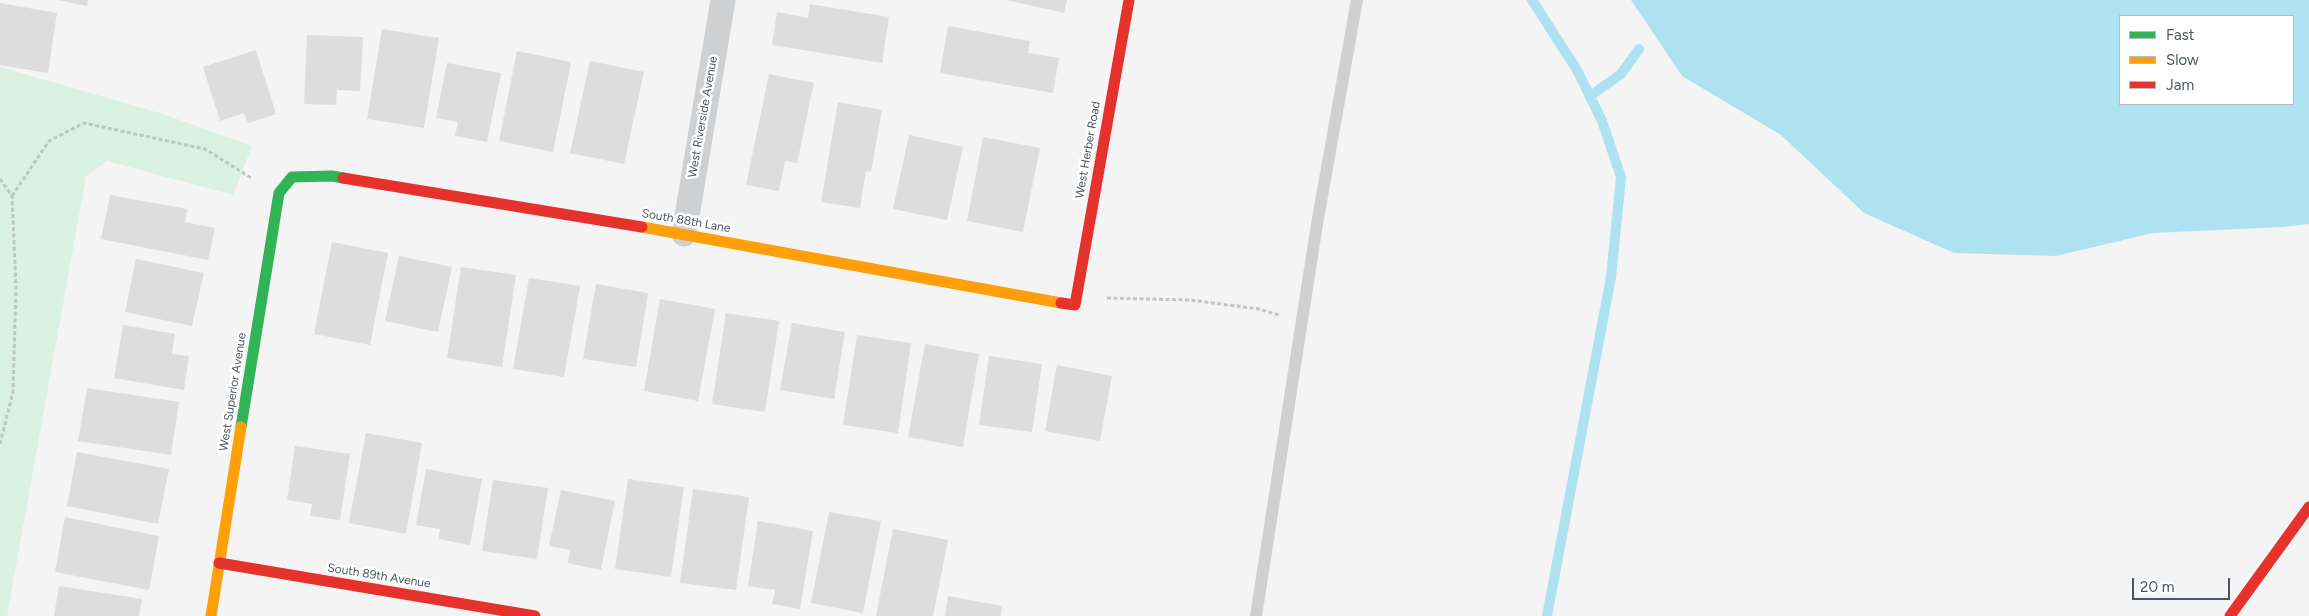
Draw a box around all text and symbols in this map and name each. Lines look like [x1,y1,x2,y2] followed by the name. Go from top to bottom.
[2119,15,2294,105] legend
[2166,26,2194,44] text: Fast
[2166,51,2199,69] text: Slow
[685,55,721,179] street label: West Riverside Avenue
[2166,76,2194,94] text: Jam
[1072,100,1104,200] street label: West Herber Road
[641,206,731,236] street label: South 88th Lane
[217,332,249,452] street label: West Superior Avenue
[326,561,432,591] street label: South 89th Avenue
[2134,568,2232,600] scale bar
[2140,578,2174,596] text: 20 m

